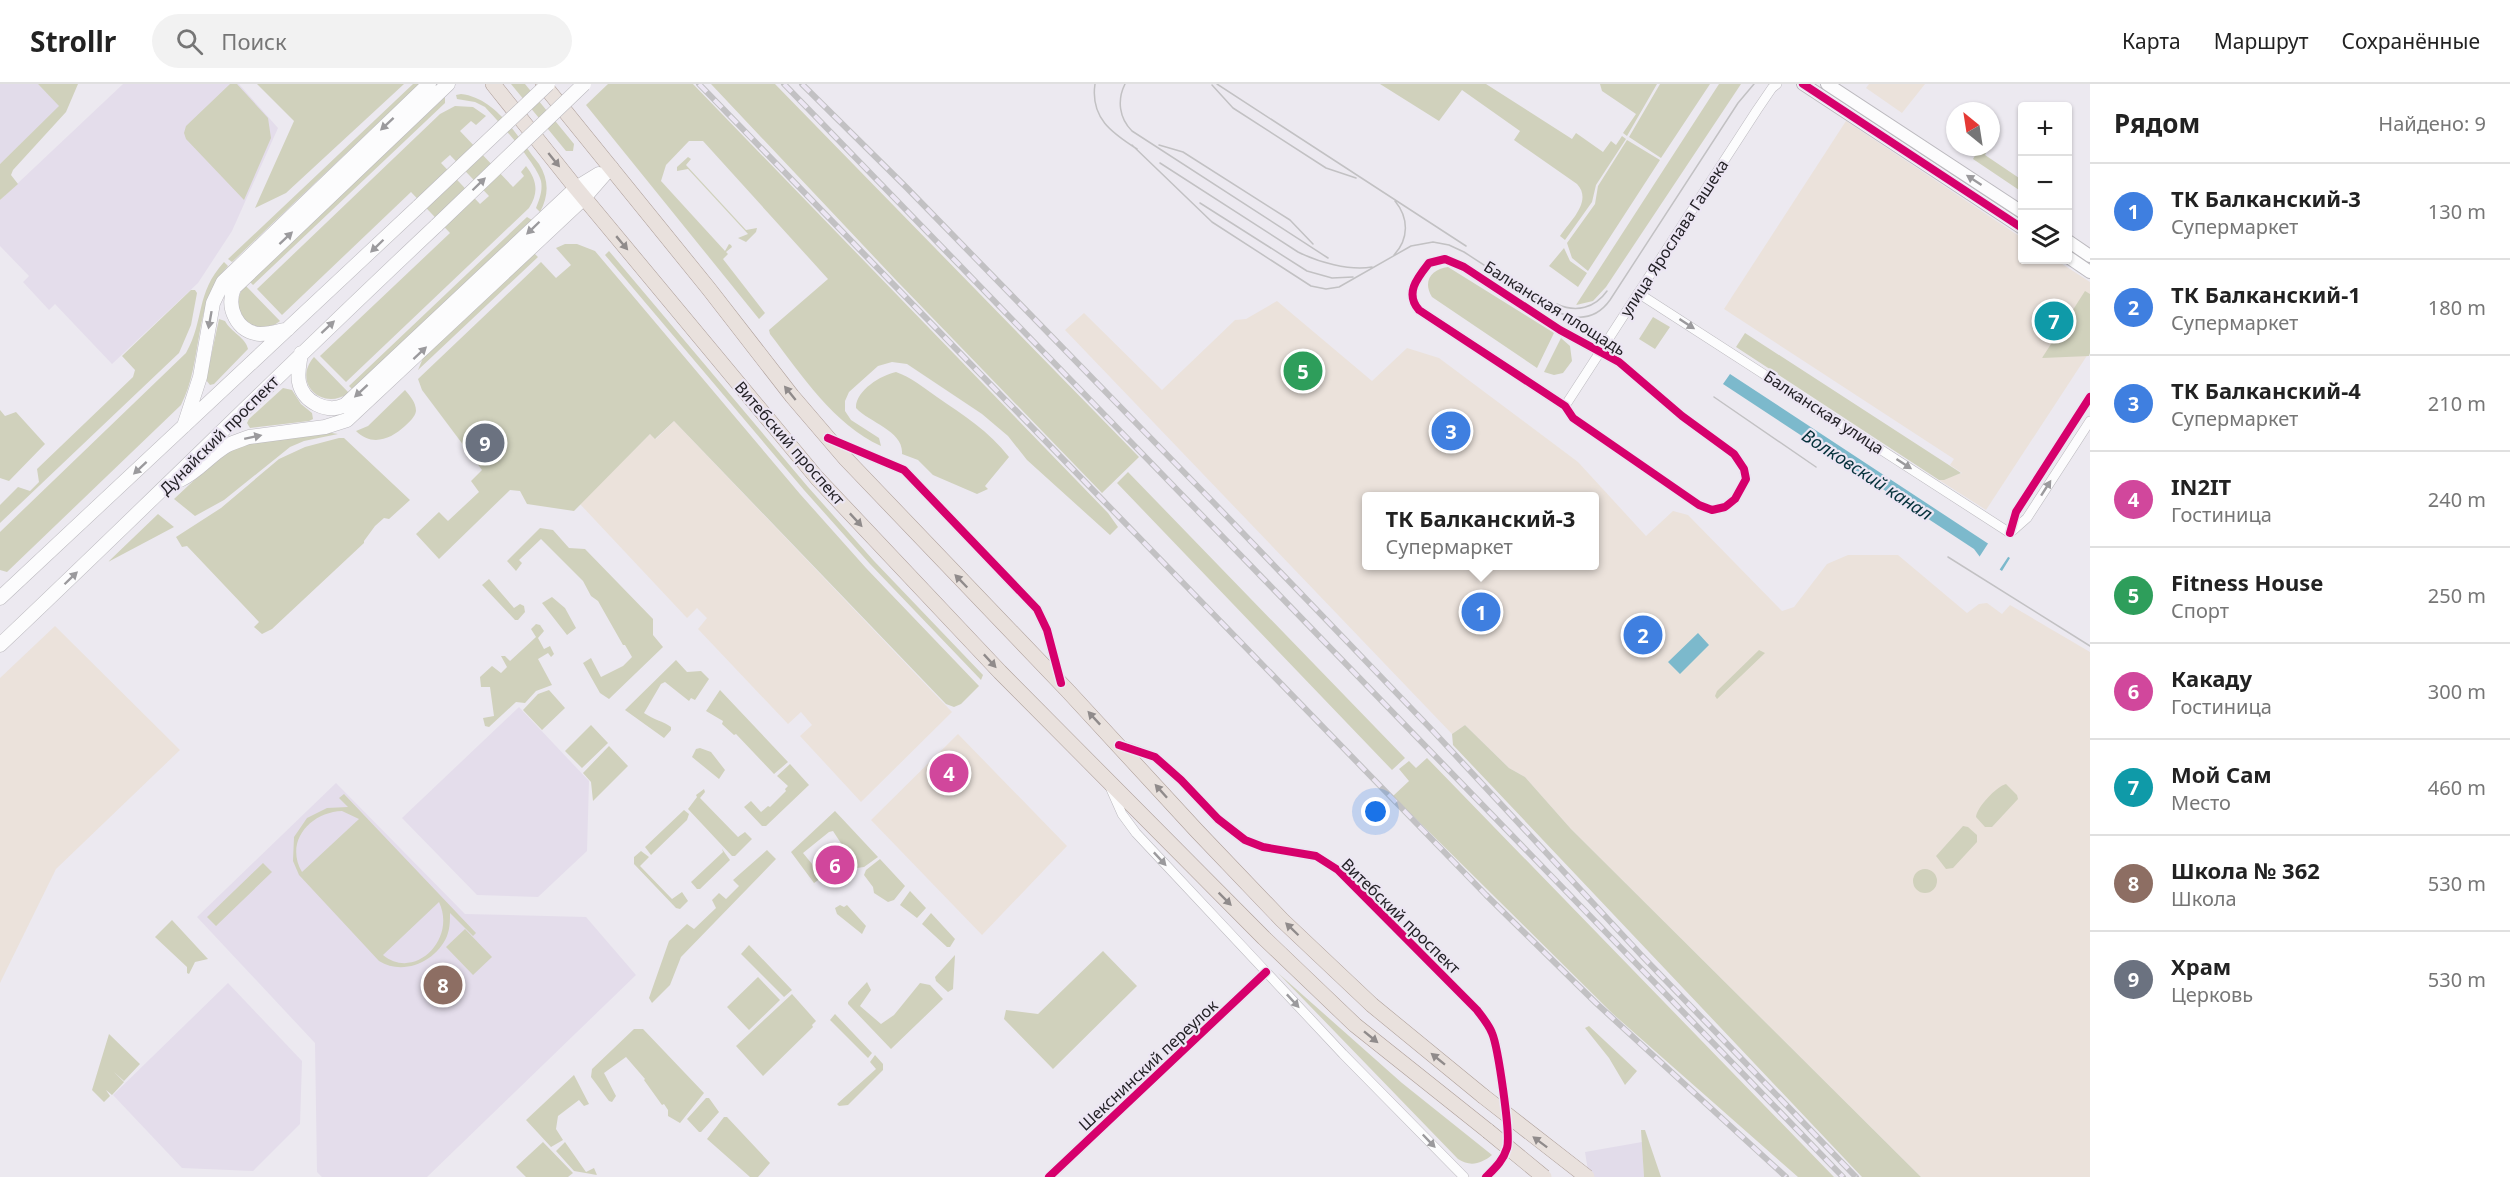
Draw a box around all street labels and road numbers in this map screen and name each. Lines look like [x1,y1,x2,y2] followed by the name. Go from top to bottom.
[1615,155,1733,321] street label: улица Ярослава Гашека
[1480,255,1630,361] street label: Балканская площадь
[1760,365,1888,459] street label: Балканская улица
[154,370,284,500] street label: Дунайский проспект
[730,376,850,510] street label: Витебский проспект
[1337,853,1466,979] street label: Витебский проспект
[1074,994,1223,1135] street label: Шекснинский переулок

